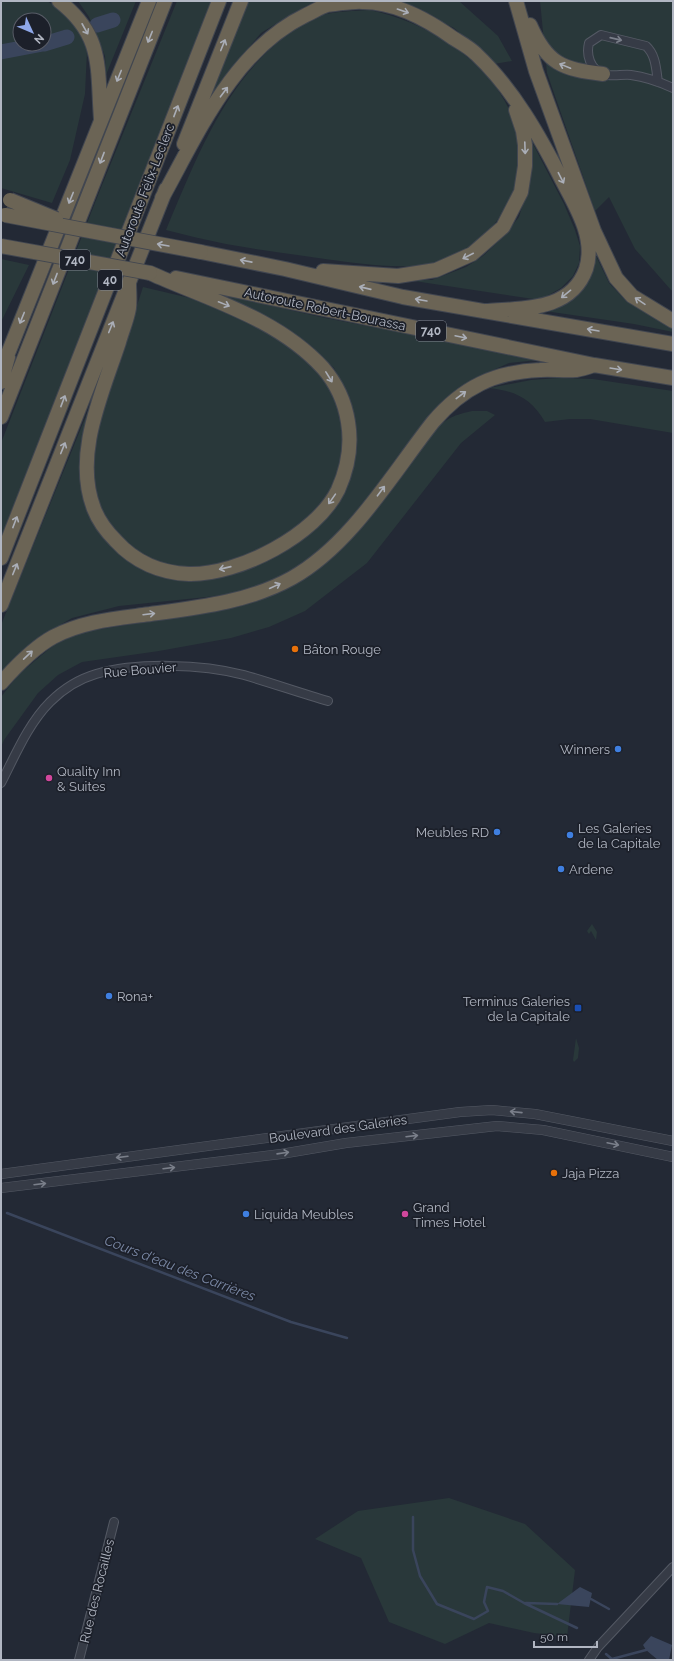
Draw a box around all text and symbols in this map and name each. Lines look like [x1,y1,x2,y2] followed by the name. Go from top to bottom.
[396,7,408,15] one-way arrow
[12,12,52,52] north arrow
[82,23,90,35] one-way arrow
[31,31,46,46] text: N
[146,31,153,43] one-way arrow
[609,35,622,43] one-way arrow
[220,39,228,51] one-way arrow
[560,62,572,70] one-way arrow
[115,70,123,82] one-way arrow
[220,86,228,97] one-way arrow
[173,105,181,117] one-way arrow
[113,121,177,259] street label: Autoroute Félix-Leclerc
[521,141,529,154] one-way arrow
[98,152,106,164] one-way arrow
[557,171,565,183] one-way arrow
[66,191,74,203] one-way arrow
[157,241,170,249] one-way arrow
[60,250,90,270] road number: 740
[462,252,474,260] one-way arrow
[240,257,253,265] one-way arrow
[98,270,122,290] road number: 40
[50,273,58,285] one-way arrow
[359,284,372,291] one-way arrow
[243,285,407,333] street label: Autoroute Robert-Bourassa
[561,290,572,299] one-way arrow
[415,296,428,304] one-way arrow
[635,297,646,305] one-way arrow
[218,301,230,309] one-way arrow
[18,312,26,324] one-way arrow
[108,321,115,333] one-way arrow
[416,321,446,341] road number: 740
[587,326,600,334] one-way arrow
[454,334,467,342] one-way arrow
[609,365,622,373] one-way arrow
[326,371,334,383] one-way arrow
[456,391,467,399] one-way arrow
[59,396,67,408] one-way arrow
[60,442,68,454] one-way arrow
[376,485,385,496] one-way arrow
[328,493,336,504] one-way arrow
[12,517,20,529] one-way arrow
[12,563,20,575] one-way arrow
[219,565,232,573] one-way arrow
[269,582,281,589] one-way arrow
[142,610,155,618] one-way arrow
[303,642,381,657] place label: Bâton Rouge
[290,644,300,654] marker: Bâton Rouge
[23,651,33,660] one-way arrow
[103,659,178,681] street label: Rue Bouvier
[560,742,610,757] place label: Winners
[613,744,623,754] marker: Winners
[57,764,121,794] place label: Quality Inn & Suites
[44,773,54,783] marker: Quality Inn & Suites
[578,821,661,851] place label: Les Galeries de la Capitale
[416,825,489,840] place label: Meubles RD
[492,827,502,837] marker: Meubles RD
[565,830,575,840] marker: Les Galeries de la Capitale
[569,862,613,877] place label: Ardene
[556,864,566,874] marker: Ardene
[117,989,153,1004] place label: Rona+
[104,991,114,1001] marker: Rona+
[463,994,570,1024] place label: Terminus Galeries de la Capitale
[573,1003,583,1013] marker: Terminus Galeries de la Capitale
[510,1109,523,1116] one-way arrow
[268,1112,408,1146] street label: Boulevard des Galeries
[405,1132,418,1139] one-way arrow
[606,1140,619,1148] one-way arrow
[276,1149,289,1157] one-way arrow
[116,1153,129,1161] one-way arrow
[162,1164,175,1172] one-way arrow
[562,1166,619,1181] place label: Jaja Pizza
[549,1168,559,1178] marker: Jaja Pizza
[33,1180,46,1188] one-way arrow
[413,1200,486,1230] place label: Grand Times Hotel
[254,1207,354,1222] place label: Liquida Meubles
[241,1209,251,1219] marker: Liquida Meubles
[400,1209,410,1219] marker: Grand Times Hotel
[102,1232,258,1304] water label: Cours d'eau des Carrières
[77,1538,117,1644] street label: Rue des Rocailles
[534,1623,597,1649] scale bar
[540,1630,568,1644] text: 50 m

